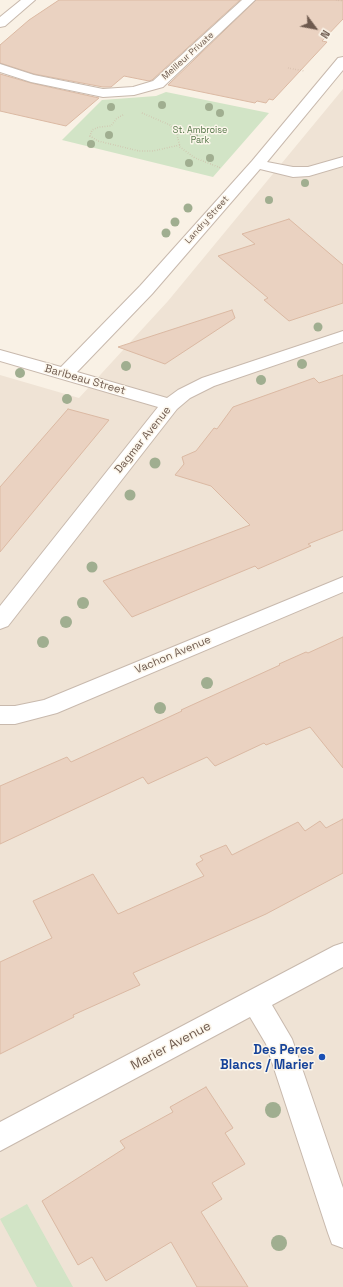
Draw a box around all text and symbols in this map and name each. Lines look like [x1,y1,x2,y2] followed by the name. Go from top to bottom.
[295,8,335,48] north arrow
[317,28,333,41] text: N
[160,30,216,82] street label: Meilleur Private
[173,126,227,147] park label: St. Ambroise Park
[183,194,231,246] street label: Landry Street
[43,362,127,398] street label: Baribeau Street
[112,404,174,476] street label: Dagmar Avenue
[133,633,213,677] street label: Vachon Avenue
[128,1018,214,1074] street label: Marier Avenue
[220,1042,314,1073] place label: Des Peres Blancs / Marier
[317,1052,327,1062] marker: Des Peres Blancs / Marier

